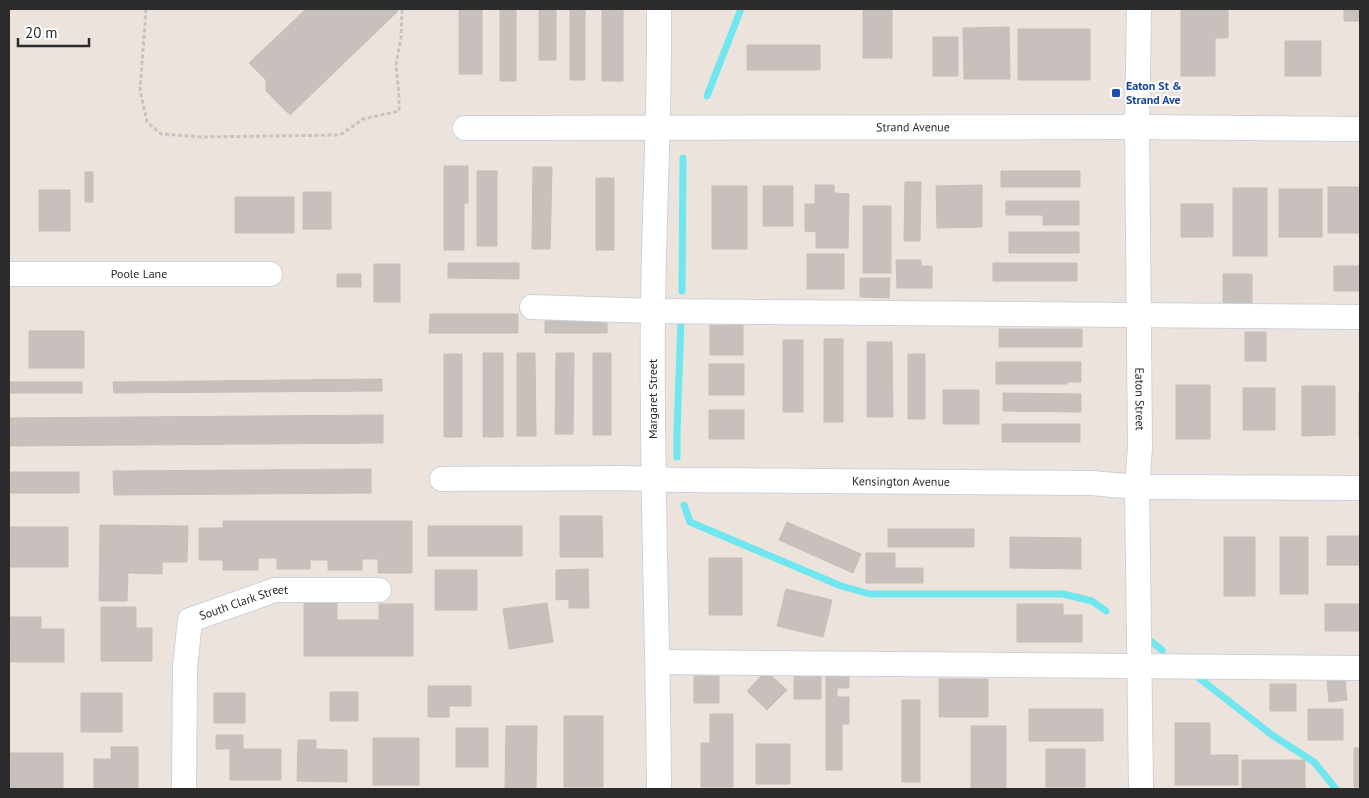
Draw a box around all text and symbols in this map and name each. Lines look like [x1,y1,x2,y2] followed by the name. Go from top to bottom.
[18,15,89,47] scale bar
[25,23,58,42] text: 20 m
[1126,78,1182,107] place label: Eaton St & Strand Ave
[1110,87,1122,99] marker: Eaton St & Strand Ave
[876,119,950,134] street label: Strand Avenue
[111,266,167,281] street label: Poole Lane
[645,359,660,439] street label: Margaret Street
[1132,367,1148,431] street label: Eaton Street
[852,473,950,489] street label: Kensington Avenue
[197,581,288,623] street label: South Clark Street

